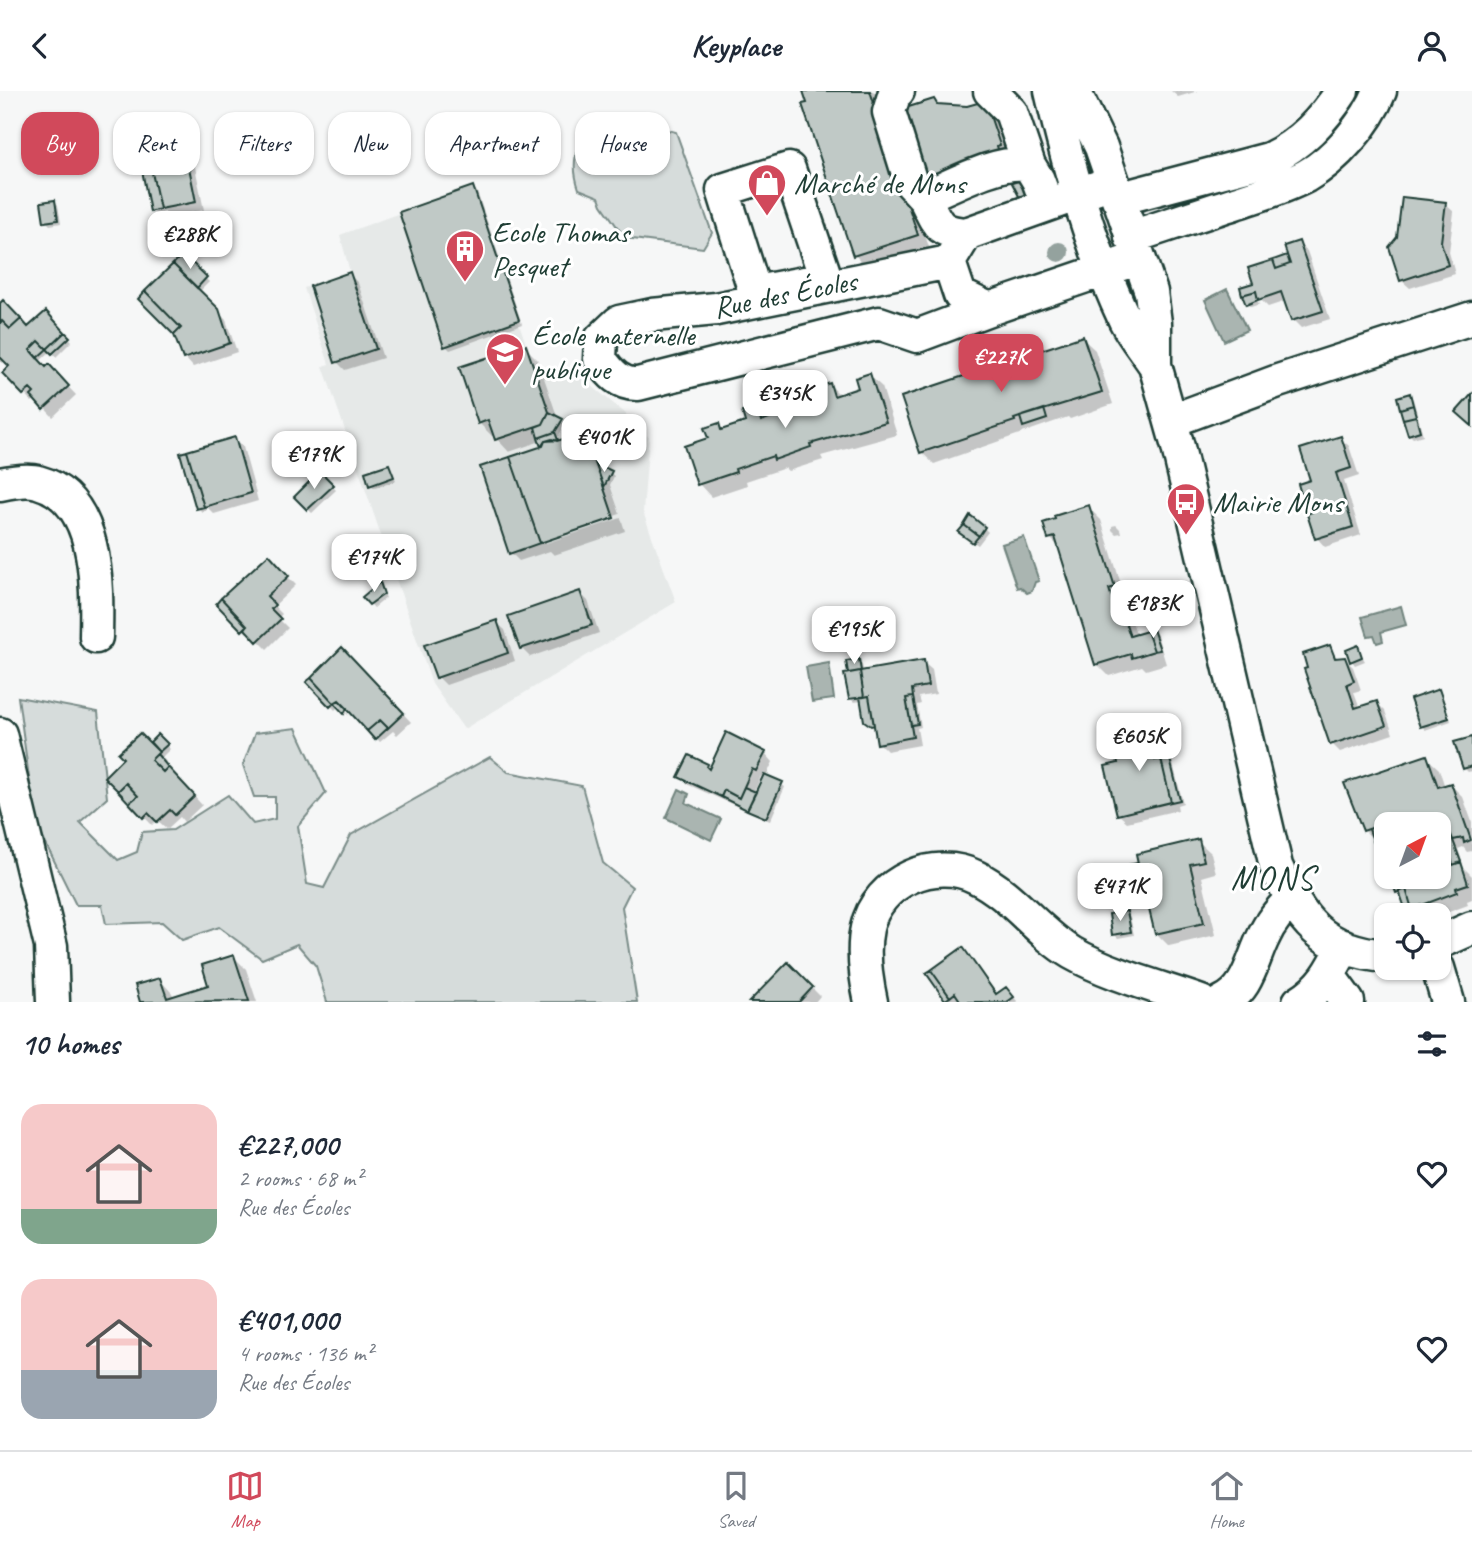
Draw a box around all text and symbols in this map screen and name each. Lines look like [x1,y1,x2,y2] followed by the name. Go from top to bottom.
[691,25,781,66] text: Keyplace
[21,27,59,65] icon: back
[1413,27,1451,65] icon: person
[21,112,99,175] chip: Buy
[113,112,200,175] chip: Rent
[214,112,314,175] chip: Filters
[328,112,411,175] chip: New
[425,112,561,175] chip: Apartment
[575,112,670,175] chip: House
[746,162,788,217] shop icon: Marché de Mons
[794,164,968,202] place label: Marché de Mons
[141,211,239,271] pin: €288K
[492,213,632,285] place label: Ecole Thomas Pesquet
[163,219,217,248] text: €288K
[444,228,486,283] building icon: Ecole Thomas Pesquet
[710,261,863,326] street label: Rue des Écoles
[532,316,697,388] place label: École maternelle publique
[484,331,526,386] school or university icon: École maternelle publique
[952,335,1050,394] pin: €227K
[975,342,1028,371] text: €227K
[736,371,834,430] pin: €345K
[759,378,811,407] text: €345K
[555,415,653,474] pin: €401K
[577,422,631,451] text: €401K
[265,431,363,491] pin: €179K
[288,439,340,468] text: €179K
[1165,481,1207,536] bus stop icon: Mairie Mons
[1213,483,1345,521] place label: Mairie Mons
[325,535,423,594] pin: €174K
[348,542,401,571] text: €174K
[1104,581,1202,640] pin: €183K
[1126,588,1180,617] text: €183K
[805,607,903,666] pin: €195K
[828,614,880,643] text: €195K
[1090,713,1188,773] pin: €605K
[1112,721,1166,750] text: €605K
[1374,812,1451,889] north arrow
[1374,812,1451,980] map controls
[1231,857,1319,899] district label: MONS
[1071,863,1169,923] pin: €471K
[1094,871,1147,900] text: €471K
[1374,903,1451,980] button: locate
[21,1025,119,1063] text: 10 homes
[1413,1025,1451,1063] icon: filters
[238,1126,338,1164] text: €227,000
[77,1132,161,1216] icon: home
[1413,1155,1451,1193] icon: heart
[238,1164,362,1193] text: 2 rooms · 68 m²
[238,1193,349,1222] text: Rue des Écoles
[238,1301,338,1339] text: €401,000
[77,1307,161,1391] icon: home
[1413,1330,1451,1368] icon: heart
[238,1339,373,1368] text: 4 rooms · 136 m²
[238,1368,349,1397] text: Rue des Écoles
[226,1467,264,1533] tab: Map
[717,1467,755,1533] tab: Saved
[1208,1467,1246,1533] tab: Home

